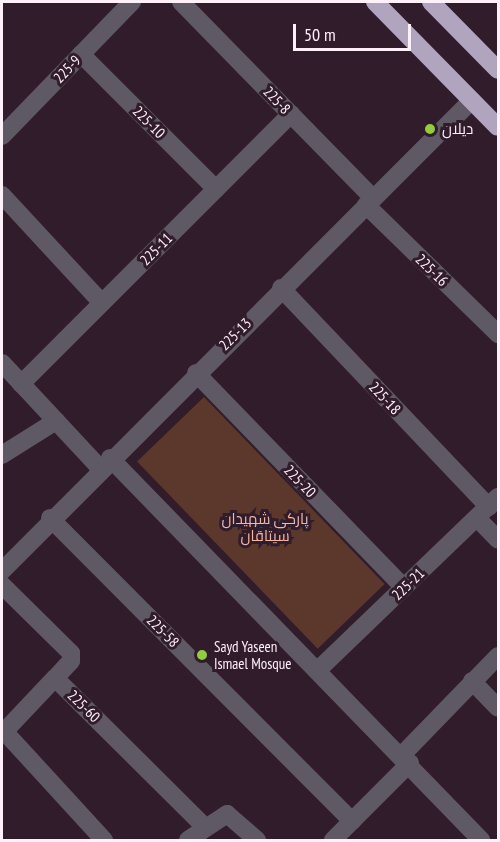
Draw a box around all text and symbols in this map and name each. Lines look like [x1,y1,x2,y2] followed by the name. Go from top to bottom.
[296,12,414,50] scale bar
[304,23,336,46] text: 50 m
[50,51,84,87] street label: 225-9
[260,82,294,118] street label: 225-8
[129,102,169,142] street label: 225-10
[442,120,473,138] place label: دیلان
[423,122,437,136] marker: دیلان
[136,229,176,269] street label: 225-11
[412,250,452,290] street label: 225-16
[215,314,255,354] street label: 225-13
[365,378,405,418] street label: 225-18
[280,461,320,501] street label: 225-20
[222,509,308,544] park label: پارکی شهیدان سیتاقان
[388,564,428,604] street label: 225-21
[143,611,183,651] street label: 225-58
[214,637,291,672] place label: Sayd Yaseen Ismael Mosque
[195,648,209,662] marker: Sayd Yaseen Ismael Mosque
[64,686,104,726] street label: 225-60

